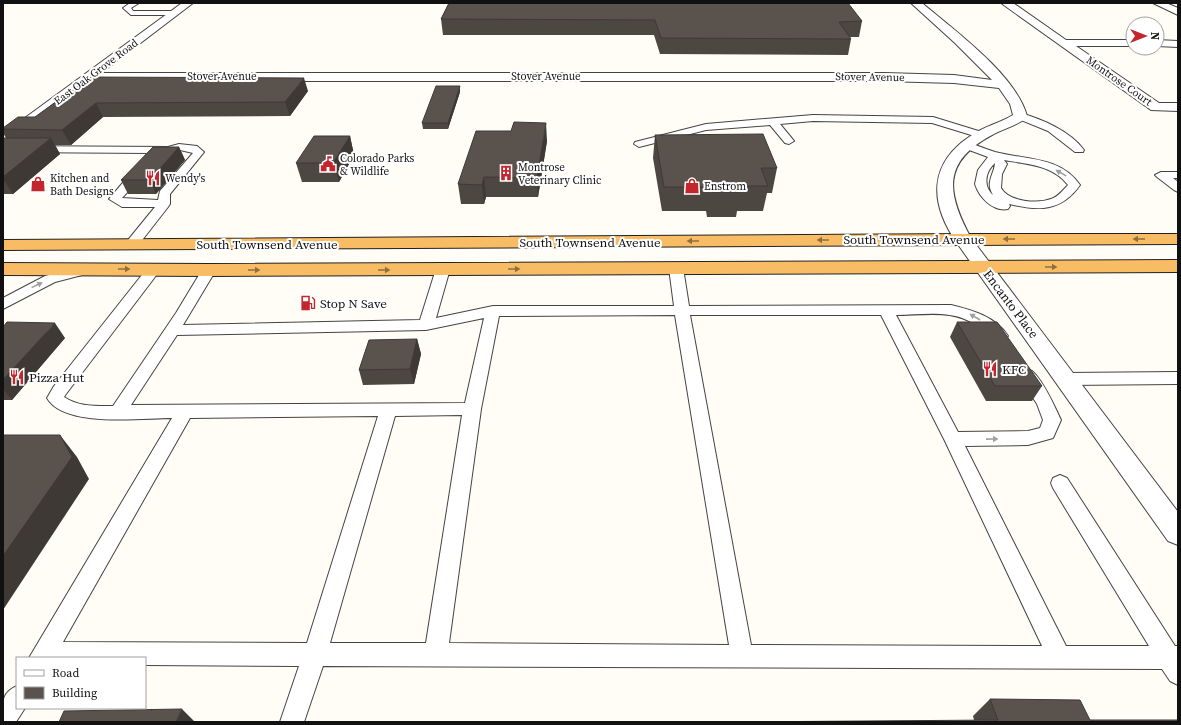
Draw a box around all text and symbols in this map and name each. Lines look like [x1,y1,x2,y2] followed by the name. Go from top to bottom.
[1125,16,1165,56] north arrow
[1147,32,1162,40] text: N
[51,35,142,109] street label: East Oak Grove Road
[1083,53,1155,110] street label: Montrose Court
[187,69,257,84] street label: Stover Avenue
[511,69,581,84] street label: Stover Avenue
[835,69,905,85] street label: Stover Avenue
[340,151,415,179] place label: Colorado Parks & Wildlife
[319,155,337,173] public building icon: Colorado Parks & Wildlife
[518,160,602,188] place label: Montrose Veterinary Clinic
[497,164,515,182] building icon: Montrose Veterinary Clinic
[144,169,162,187] restaurant icon: Wendy's
[1055,169,1067,176] one-way arrow
[50,171,114,199] place label: Kitchen and Bath Designs
[165,171,206,186] place label: Wendy's
[29,175,47,193] shop icon: Kitchen and Bath Designs
[683,177,701,195] shop icon: Enstrom
[704,179,746,194] place label: Enstrom
[843,231,985,248] street label: South Townsend Avenue
[519,234,661,251] street label: South Townsend Avenue
[196,236,338,253] street label: South Townsend Avenue
[1002,236,1015,242] one-way arrow
[1132,236,1145,242] one-way arrow
[816,237,829,243] one-way arrow
[686,238,699,244] one-way arrow
[1045,264,1058,270] one-way arrow
[118,266,131,272] one-way arrow
[508,266,521,272] one-way arrow
[980,266,1043,342] street label: Encanto Place
[248,267,261,273] one-way arrow
[378,267,391,273] one-way arrow
[32,282,43,289] one-way arrow
[299,294,317,312] fuel station icon: Stop N Save
[320,295,387,312] place label: Stop N Save
[969,314,981,321] one-way arrow
[981,360,999,378] restaurant icon: KFC
[1002,361,1026,378] place label: KFC
[8,368,26,386] restaurant icon: Pizza Hut
[29,369,85,386] place label: Pizza Hut
[986,435,998,442] one-way arrow
[16,657,146,709] legend
[52,665,79,681] text: Road
[52,685,97,701] text: Building

